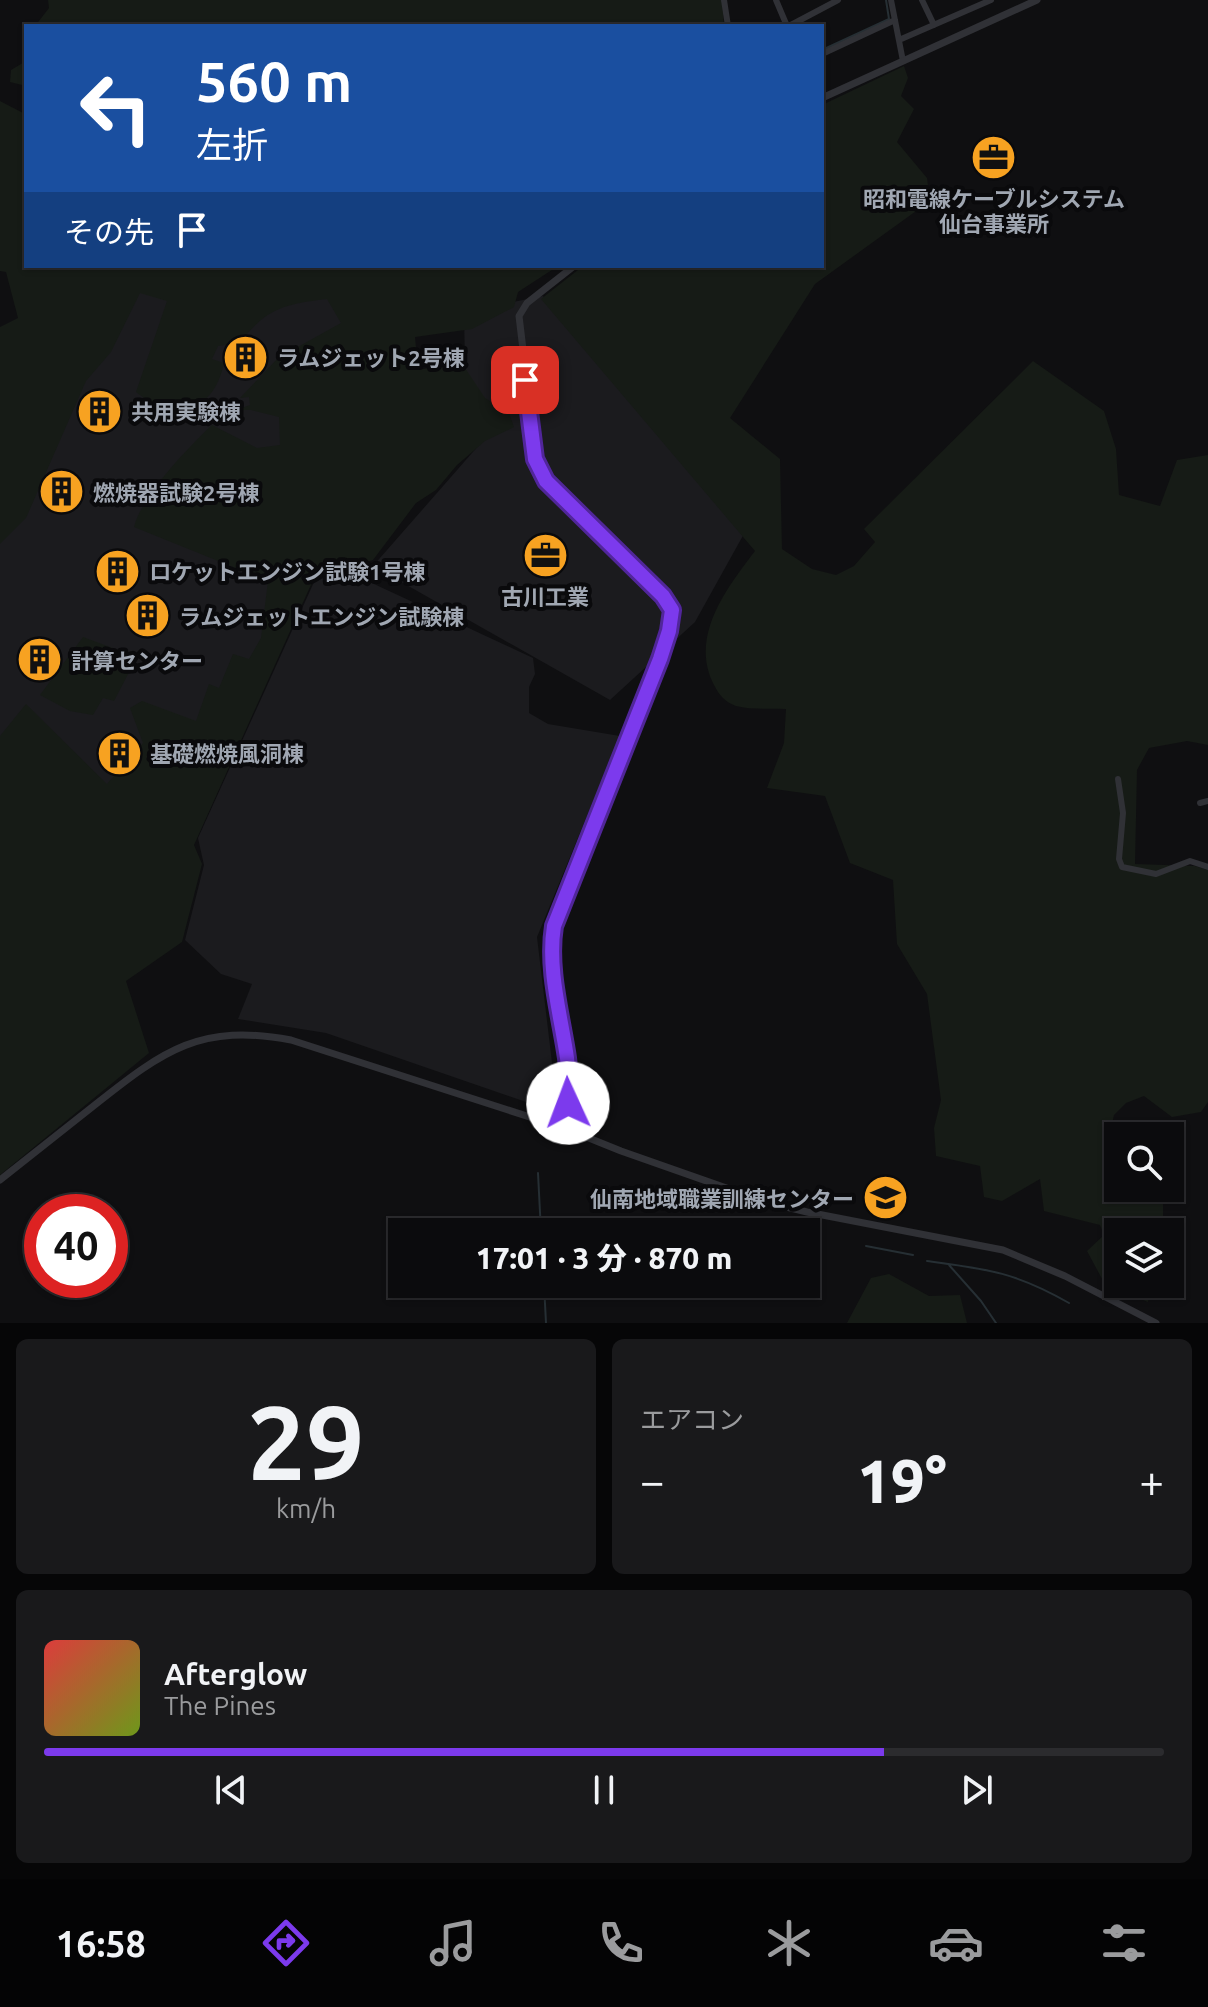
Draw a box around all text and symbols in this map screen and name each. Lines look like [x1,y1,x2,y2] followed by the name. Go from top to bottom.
[196,50,352,113] text: 560 m
[64,56,168,160] icon: left
[196,124,268,165] text: 左折
[970,133,1018,181] office icon: 昭和電線ケーブルシステム 仙台事業所
[863,186,1125,236] place label: 昭和電線ケーブルシステム 仙台事業所
[170,208,214,252] icon: arrive
[64,215,154,249] text: その先
[222,333,270,381] building icon: ラムジェット2号棟
[277,345,465,370] place label: ラムジェット2号棟
[491,346,559,414] pin
[503,358,547,402] icon: arrive
[76,387,124,435] building icon: 共用実験棟
[131,399,241,424] place label: 共用実験棟
[38,468,86,516] building icon: 燃焼器試験2号棟
[93,480,259,505] place label: 燃焼器試験2号棟
[521,531,569,579] office icon: 古川工業
[94,547,142,595] building icon: ロケットエンジン試験1号棟
[149,559,425,584] place label: ロケットエンジン試験1号棟
[501,584,589,609] place label: 古川工業
[124,592,172,640] building icon: ラムジェットエンジン試験棟
[179,604,464,629] place label: ラムジェットエンジン試験棟
[16,636,64,684] building icon: 計算センター
[71,648,203,673] place label: 計算センター
[95,729,143,777] building icon: 基礎燃焼風洞棟
[150,741,304,766] place label: 基礎燃焼風洞棟
[526,1061,610,1145] position arrow
[1104,1122,1184,1298] map controls
[1104,1122,1184,1202] button: search
[861,1174,909,1222] school or university icon: 仙南地域職業訓練センター
[590,1186,854,1211] place label: 仙南地域職業訓練センター
[24,1194,128,1298] speed limit sign: 40
[1104,1218,1184,1298] button: layers
[476,1241,732,1275] text: 17:01 · 3 分 · 870 m
[247,1383,365,1500] text: 29
[640,1405,744,1434] text: エアコン
[857,1447,947,1514] text: 19°
[640,1456,665,1505] text: −
[1139,1456,1164,1505] text: +
[276,1494,336,1523] text: km/h
[164,1657,307,1691] text: Afterglow
[164,1691,276,1720] text: The Pines
[209,1768,253,1812] icon: previous
[582,1768,626,1812] icon: pause
[955,1768,999,1812] icon: next
[258,1915,314,1971] icon: directions
[425,1915,481,1971] icon: music
[593,1915,649,1971] icon: phone
[761,1915,817,1971] icon: climate
[928,1915,984,1971] icon: car
[1096,1915,1152,1971] icon: filters
[56,1923,146,1964] text: 16:58

